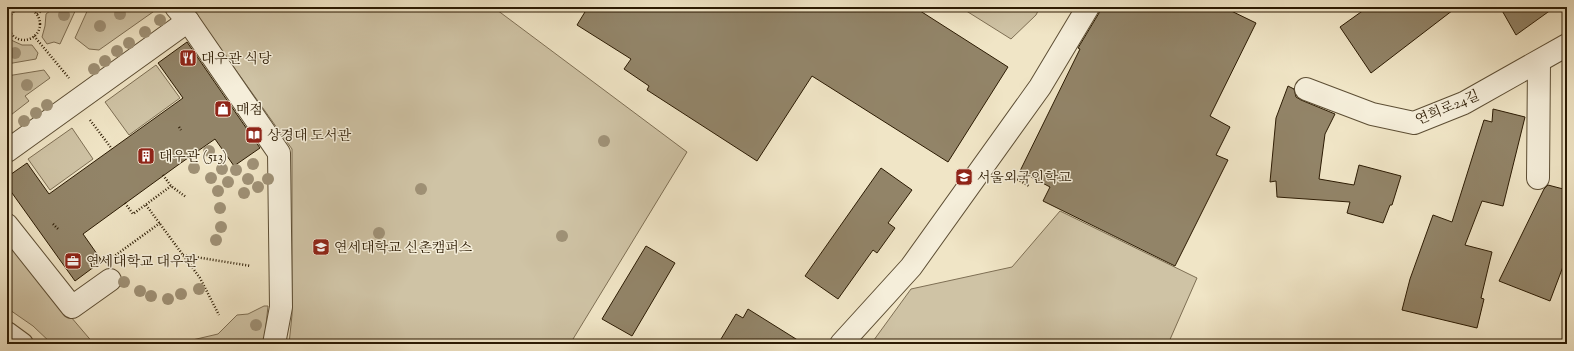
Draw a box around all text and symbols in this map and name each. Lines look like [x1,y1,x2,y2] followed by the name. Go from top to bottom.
[178,48,198,68] restaurant icon: 대우관 식당
[201,50,272,70] place label: 대우관 식당
[1413,86,1483,131] street label: 연희로24길
[213,99,233,119] shop icon: 매점
[236,101,263,121] place label: 매점
[244,125,264,145] library icon: 상경대 도서관
[267,127,352,147] place label: 상경대 도서관
[136,146,156,166] building icon: 대우관 (513)
[159,148,227,168] place label: 대우관 (513)
[954,167,974,187] school or university icon: 서울외국인학교
[977,169,1072,189] place label: 서울외국인학교
[311,237,331,257] school or university icon: 연세대학교 신촌캠퍼스
[334,239,473,259] place label: 연세대학교 신촌캠퍼스
[63,251,83,271] office icon: 연세대학교 대우관
[86,253,198,273] place label: 연세대학교 대우관

